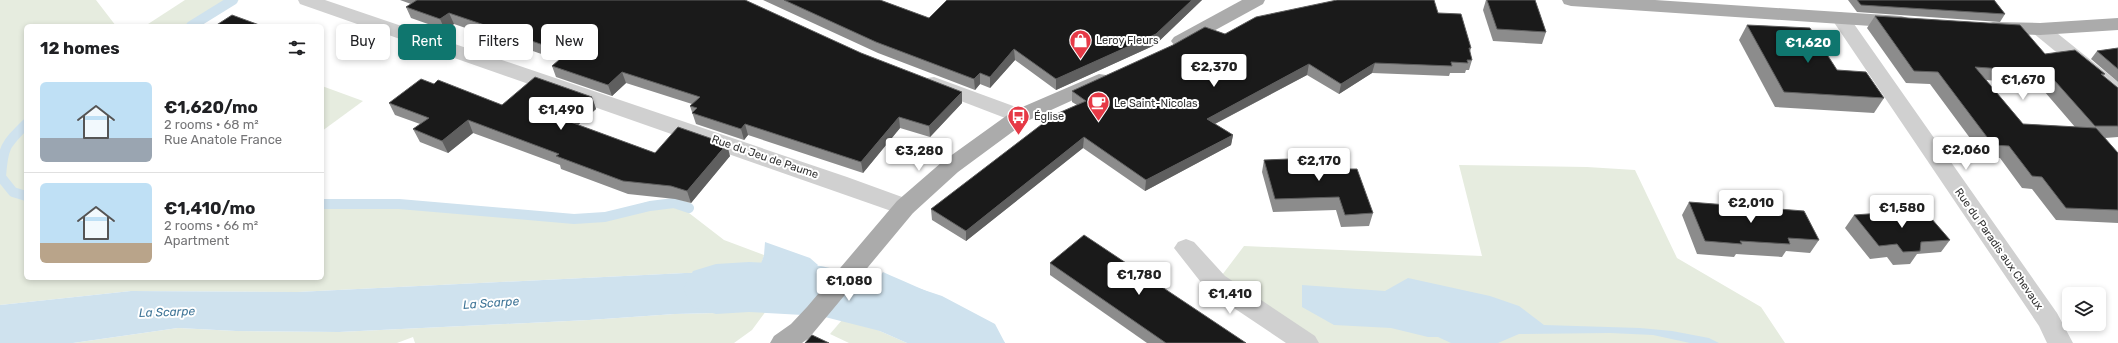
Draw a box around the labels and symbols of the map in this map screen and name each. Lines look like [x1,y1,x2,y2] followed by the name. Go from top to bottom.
[1068,27,1094,60] shop icon: Leroy Fleurs
[1775,30,1841,64] pin: €1,620
[1096,34,1159,47] place label: Leroy Fleurs
[1181,54,1247,88] pin: €2,370
[1990,67,2056,101] pin: €1,670
[1086,90,1112,123] cafe icon: Le Saint-Nicolas
[528,97,594,131] pin: €1,490
[1114,97,1198,110] place label: Le Saint-Nicolas
[1006,103,1032,136] bus stop icon: Église
[1034,110,1064,123] place label: Église
[710,133,820,181] street label: Rue du Jeu de Paume
[1933,137,1999,171] pin: €2,060
[886,138,952,172] pin: €3,280
[1286,148,1352,182] pin: €2,170
[1952,186,2046,312] street label: Rue du Paradis aux Chevaux
[1718,190,1784,224] pin: €2,010
[1869,195,1935,229] pin: €1,580
[1106,262,1172,296] pin: €1,780
[816,268,882,302] pin: €1,080
[1197,281,1263,315] pin: €1,410
[462,294,520,312] water label: La Scarpe
[139,304,196,320] water label: La Scarpe

